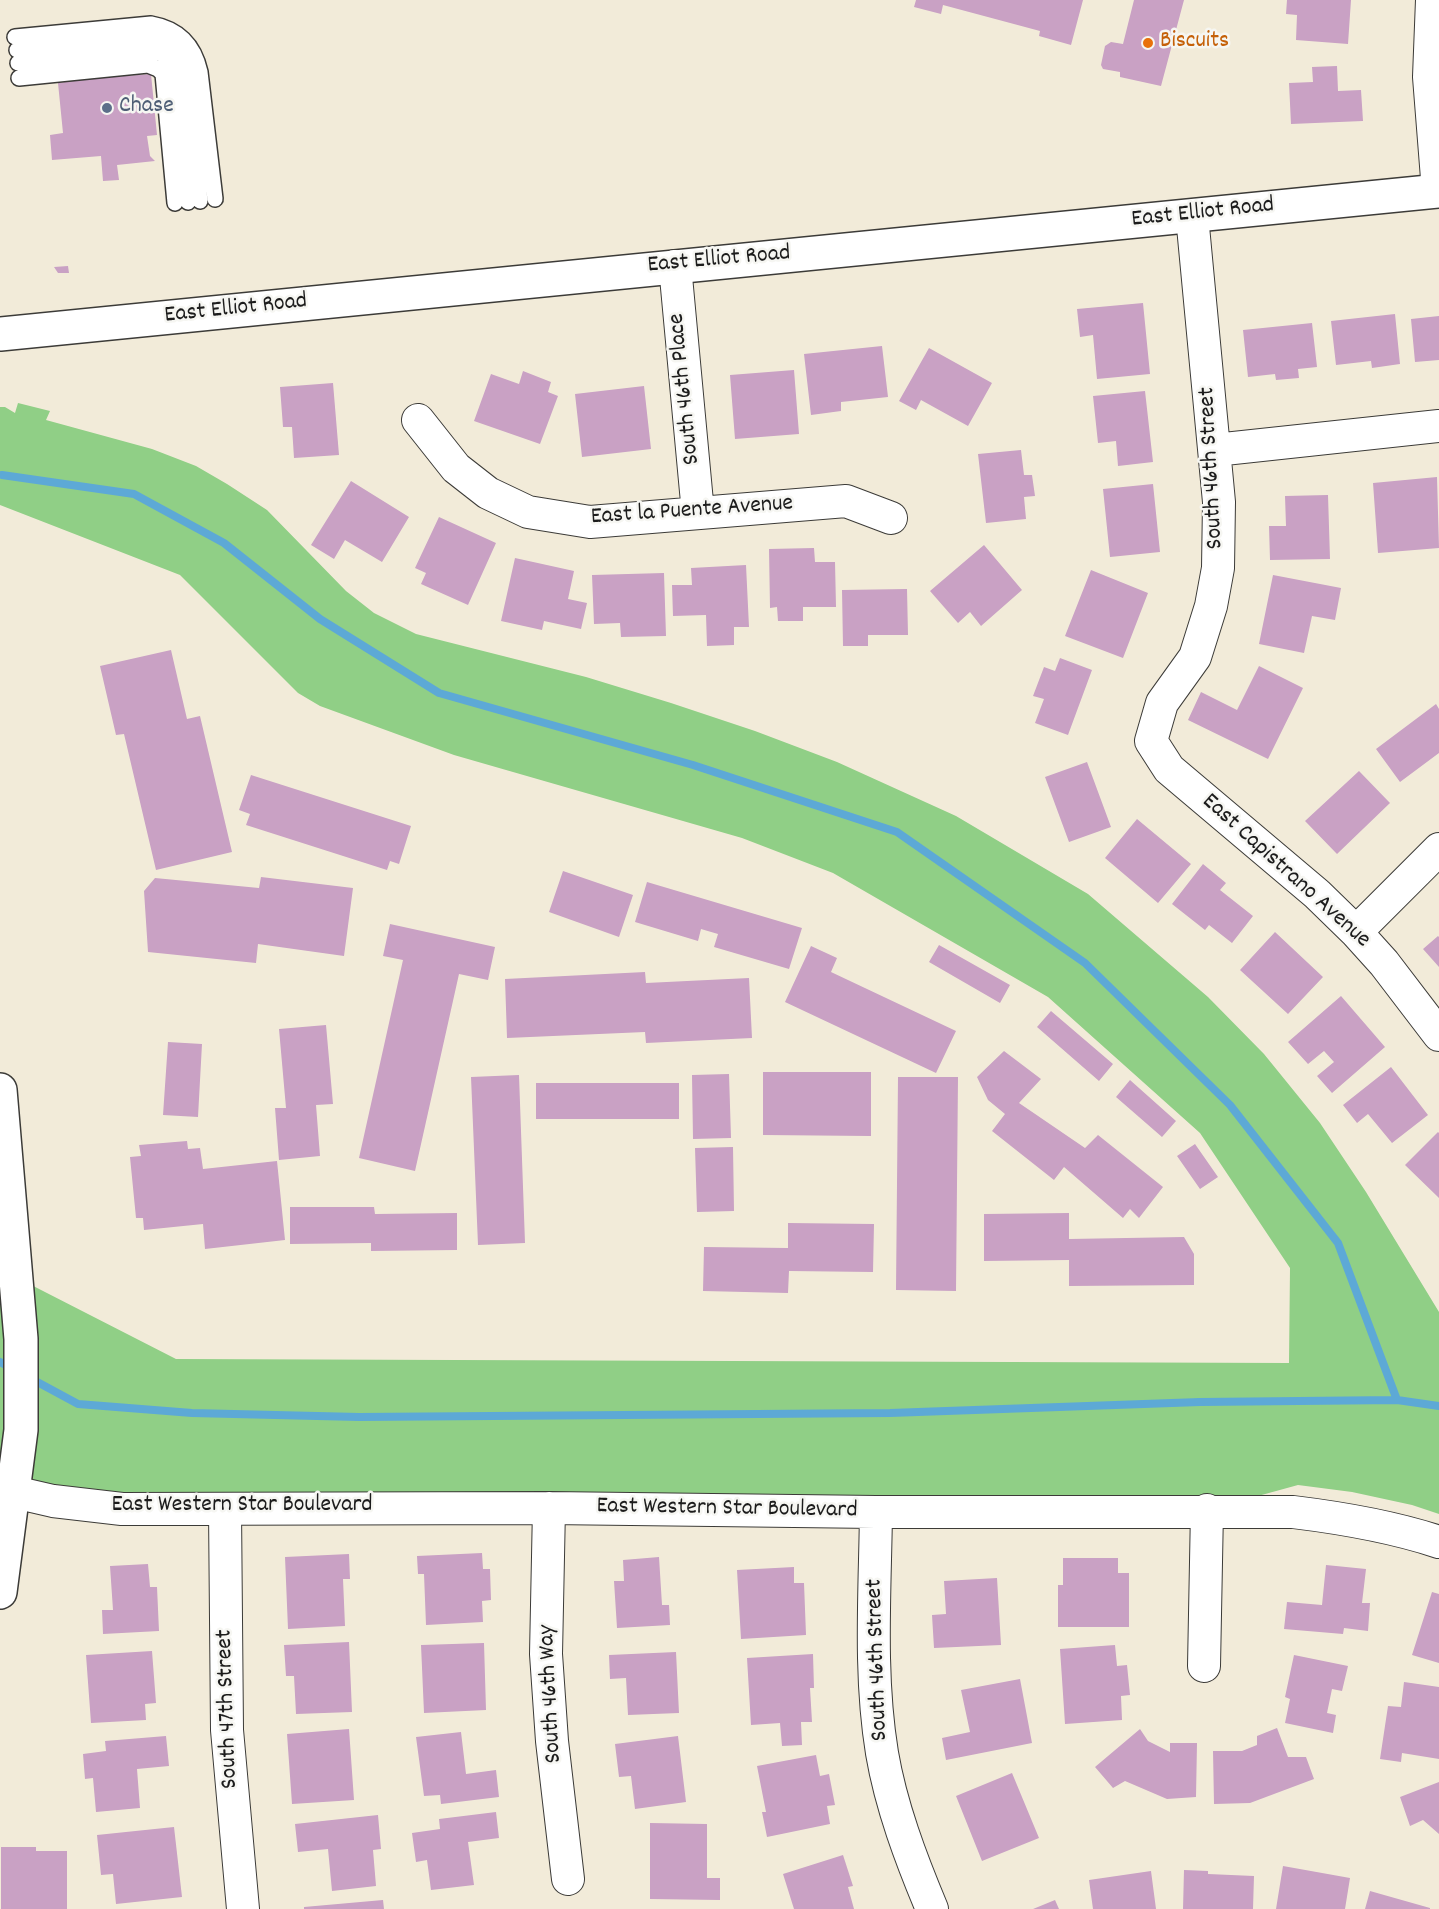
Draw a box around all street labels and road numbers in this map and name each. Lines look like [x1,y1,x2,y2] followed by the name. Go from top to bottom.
[1130,192,1276,236] street label: East Elliot Road
[646,240,792,282] street label: East Elliot Road
[163,288,309,332] street label: East Elliot Road
[664,312,708,466] street label: South 46th Place
[1194,386,1232,550] street label: South 46th Street
[590,491,794,533] street label: East la Puente Avenue
[1195,789,1375,955] street label: East Capistrano Avenue
[111,1493,373,1521] street label: East Western Star Boulevard
[596,1493,858,1527] street label: East Western Star Boulevard
[862,1578,896,1742] street label: South 46th Street
[534,1624,570,1764] street label: South 46th Way
[212,1629,246,1789] street label: South 47th Street

